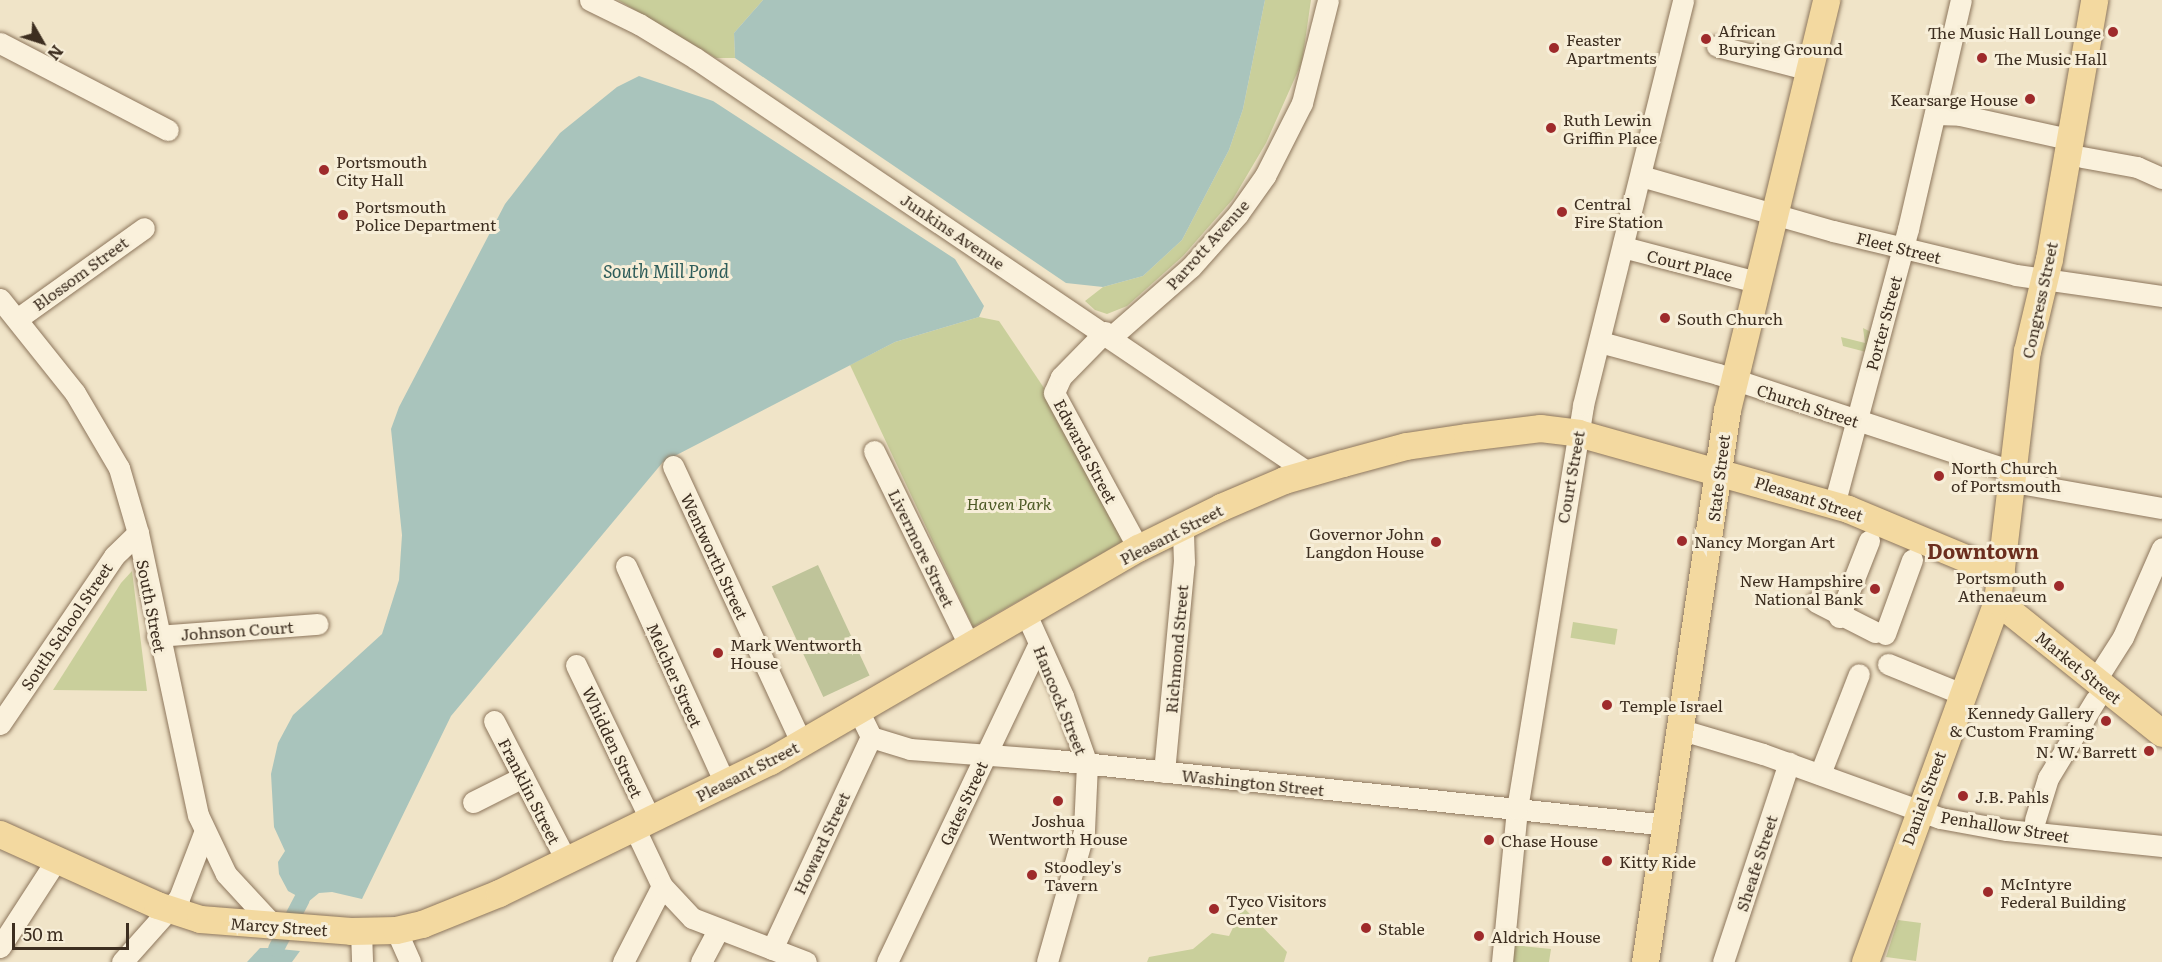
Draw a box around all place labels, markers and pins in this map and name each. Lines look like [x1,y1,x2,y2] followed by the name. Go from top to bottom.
[1718,20,1843,58] place label: African Burying Ground
[1928,22,2101,42] place label: The Music Hall Lounge
[2106,25,2120,39] marker: The Music Hall Lounge
[1566,29,1657,67] place label: Feaster Apartments
[1699,32,1713,46] marker: African Burying Ground
[1547,41,1561,55] marker: Feaster Apartments
[1994,48,2107,68] place label: The Music Hall
[1975,51,1989,65] marker: The Music Hall
[1890,89,2018,109] place label: Kearsarge House
[2023,92,2037,106] marker: Kearsarge House
[1563,109,1657,147] place label: Ruth Lewin Griffin Place
[1544,121,1558,135] marker: Ruth Lewin Griffin Place
[336,151,427,189] place label: Portsmouth City Hall
[317,163,331,177] marker: Portsmouth City Hall
[1574,193,1663,231] place label: Central Fire Station
[355,196,496,234] place label: Portsmouth Police Department
[1555,205,1569,219] marker: Central Fire Station
[336,208,350,222] marker: Portsmouth Police Department
[1677,308,1783,328] place label: South Church
[1658,311,1672,325] marker: South Church
[1951,457,2061,495] place label: North Church of Portsmouth
[1932,469,1946,483] marker: North Church of Portsmouth
[1305,523,1424,561] place label: Governor John Langdon House
[1694,531,1835,551] place label: Nancy Morgan Art
[1675,534,1689,548] marker: Nancy Morgan Art
[1429,535,1443,549] marker: Governor John Langdon House
[1956,567,2047,605] place label: Portsmouth Athenaeum
[1740,570,1863,608] place label: New Hampshire National Bank
[2052,579,2066,593] marker: Portsmouth Athenaeum
[1868,582,1882,596] marker: New Hampshire National Bank
[730,634,862,672] place label: Mark Wentworth House
[711,646,725,660] marker: Mark Wentworth House
[1619,695,1723,715] place label: Temple Israel
[1600,698,1614,712] marker: Temple Israel
[1949,702,2094,740] place label: Kennedy Gallery & Custom Framing
[2099,714,2113,728] marker: Kennedy Gallery & Custom Framing
[2036,741,2137,761] place label: N. W. Barrett
[2142,744,2156,758] marker: N. W. Barrett
[1975,786,2049,806] place label: J.B. Pahls
[1956,789,1970,803] marker: J.B. Pahls
[1051,794,1065,808] marker: Joshua Wentworth House
[988,810,1128,848] place label: Joshua Wentworth House
[1501,830,1598,850] place label: Chase House
[1482,833,1496,847] marker: Chase House
[1619,851,1696,871] place label: Kitty Ride
[1600,854,1614,868] marker: Kitty Ride
[1044,856,1121,894] place label: Stoodley's Tavern
[1025,868,1039,882] marker: Stoodley's Tavern
[2000,873,2126,911] place label: McIntyre Federal Building
[1981,885,1995,899] marker: McIntyre Federal Building
[1226,890,1326,928] place label: Tyco Visitors Center
[1207,902,1221,916] marker: Tyco Visitors Center
[1378,918,1425,938] place label: Stable
[1359,921,1373,935] marker: Stable
[1491,926,1600,946] place label: Aldrich House
[1472,929,1486,943] marker: Aldrich House

